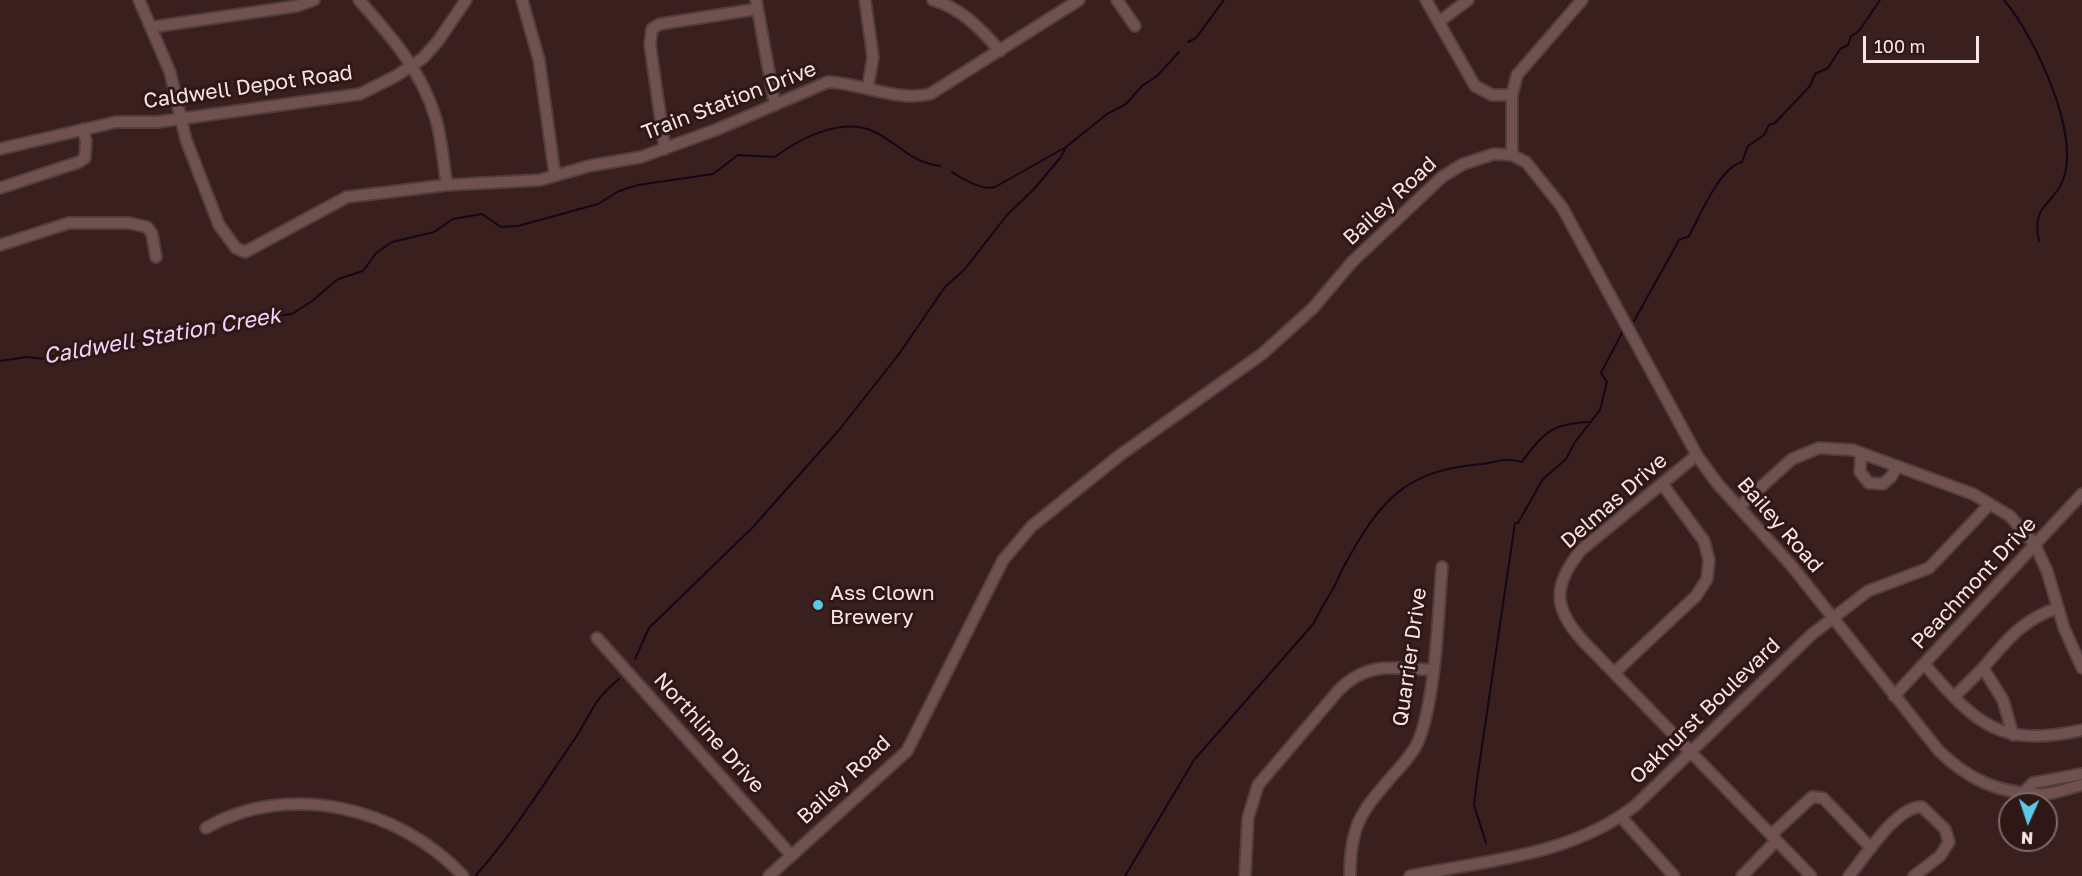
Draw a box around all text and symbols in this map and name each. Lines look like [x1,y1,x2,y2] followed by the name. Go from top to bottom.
[1866,24,1982,62] scale bar
[1874,35,1925,57] text: 100 m
[638,56,820,146] street label: Train Station Drive
[142,60,354,114] street label: Caldwell Depot Road
[1338,151,1442,251] street label: Bailey Road
[41,302,283,370] water label: Caldwell Station Creek
[1556,448,1672,554] street label: Delmas Drive
[1732,472,1828,578] street label: Bailey Road
[1906,512,2042,654] street label: Peachmont Drive
[830,580,935,630] place label: Ass Clown Brewery
[1388,586,1432,728] street label: Quarrier Drive
[811,598,825,612] marker: Ass Clown Brewery
[1625,633,1785,789] street label: Oakhurst Boulevard
[648,668,770,798] street label: Northline Drive
[792,730,896,830] street label: Bailey Road
[1998,792,2058,852] north arrow
[2021,828,2034,848] text: N

